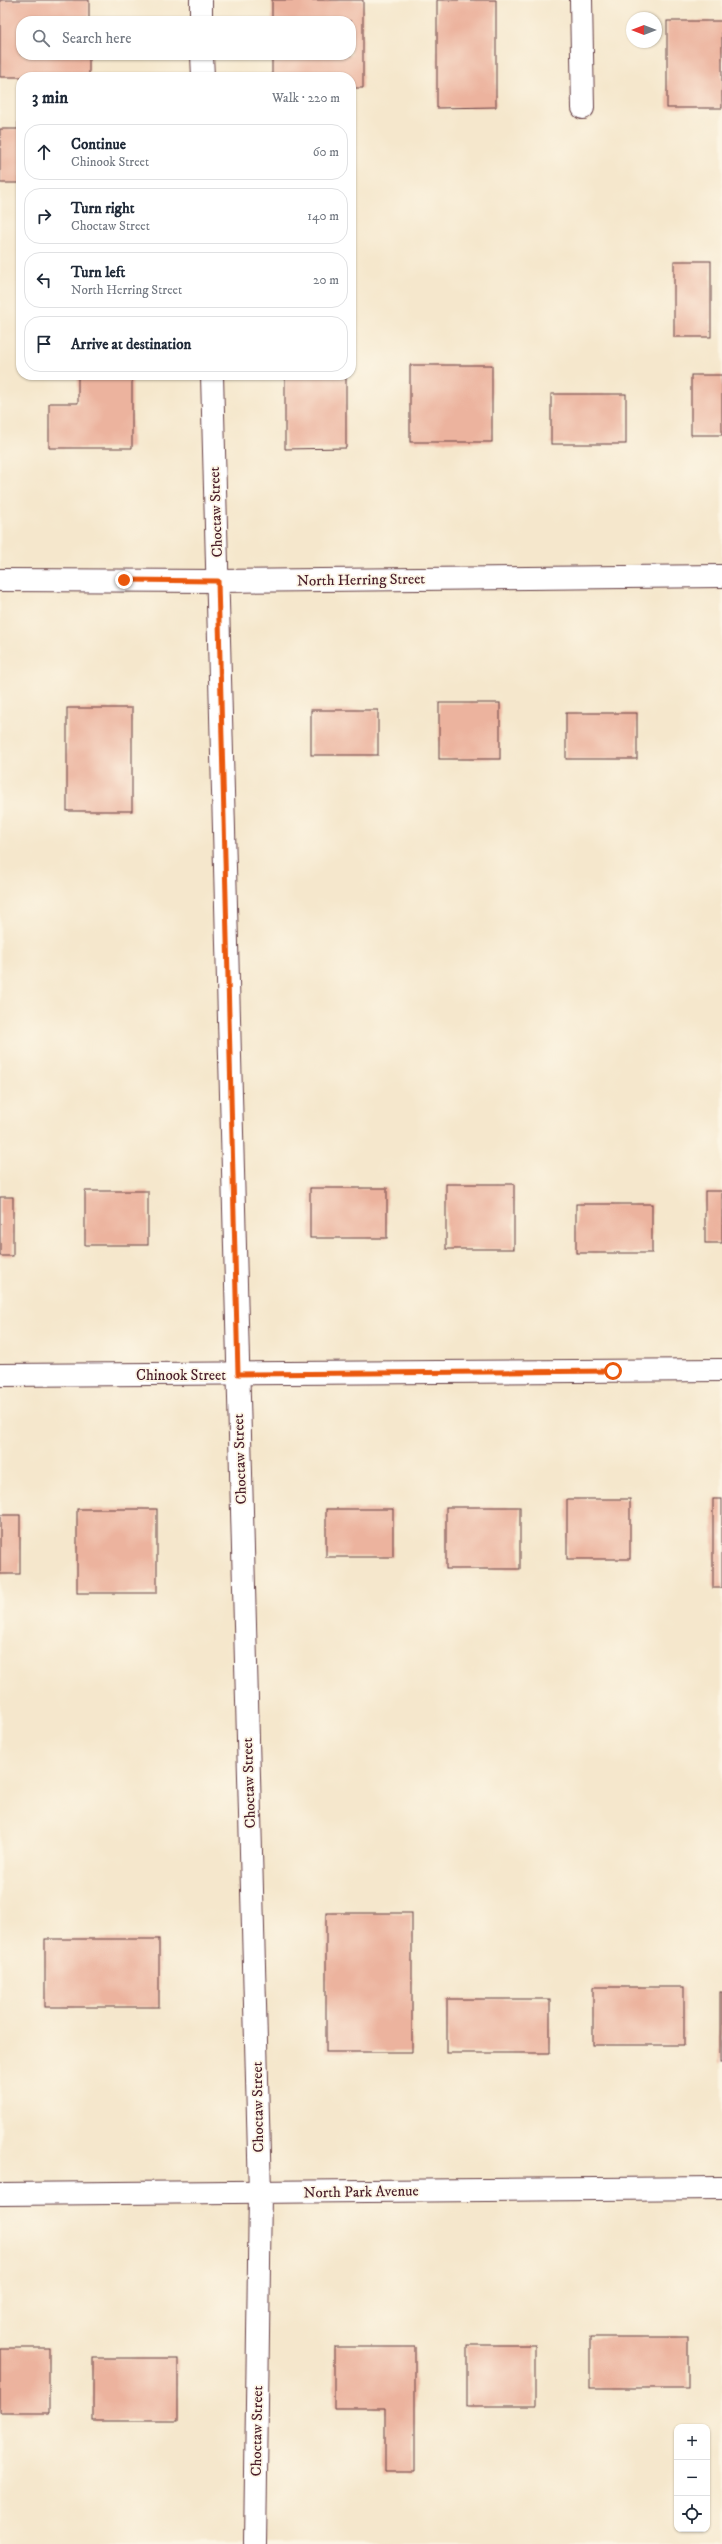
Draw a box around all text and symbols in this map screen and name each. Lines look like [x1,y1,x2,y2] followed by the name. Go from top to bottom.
[626,12,662,48] north arrow
[16,16,356,60] search box
[30,27,52,49] icon: search
[62,29,131,48] text: Search here
[32,87,68,109] text: 3 min
[272,90,340,106] text: Walk · 220 m
[71,135,126,154] text: Continue
[33,141,55,163] icon: ahead
[313,144,339,160] text: 60 m
[71,154,149,170] text: Chinook Street
[71,199,134,218] text: Turn right
[33,205,55,227] icon: right
[307,208,339,224] text: 140 m
[71,218,150,234] text: Choctaw Street
[71,263,125,282] text: Turn left
[33,269,55,291] icon: left
[313,272,339,288] text: 20 m
[71,282,182,298] text: North Herring Street
[33,333,55,355] icon: arrive
[71,335,191,354] text: Arrive at destination
[205,466,227,558] street label: Choctaw Street
[297,569,425,591] street label: North Herring Street
[115,571,133,589] route end
[604,1362,622,1380] route start
[136,1366,226,1385] street label: Chinook Street
[229,1413,251,1505] street label: Choctaw Street
[238,1737,260,1829] street label: Choctaw Street
[248,2061,268,2153] street label: Choctaw Street
[303,2181,419,2203] street label: North Park Avenue
[247,2385,267,2477] street label: Choctaw Street
[674,2424,710,2532] map controls
[674,2424,710,2460] button: +
[674,2460,710,2496] button: −
[674,2496,710,2532] button: locate

